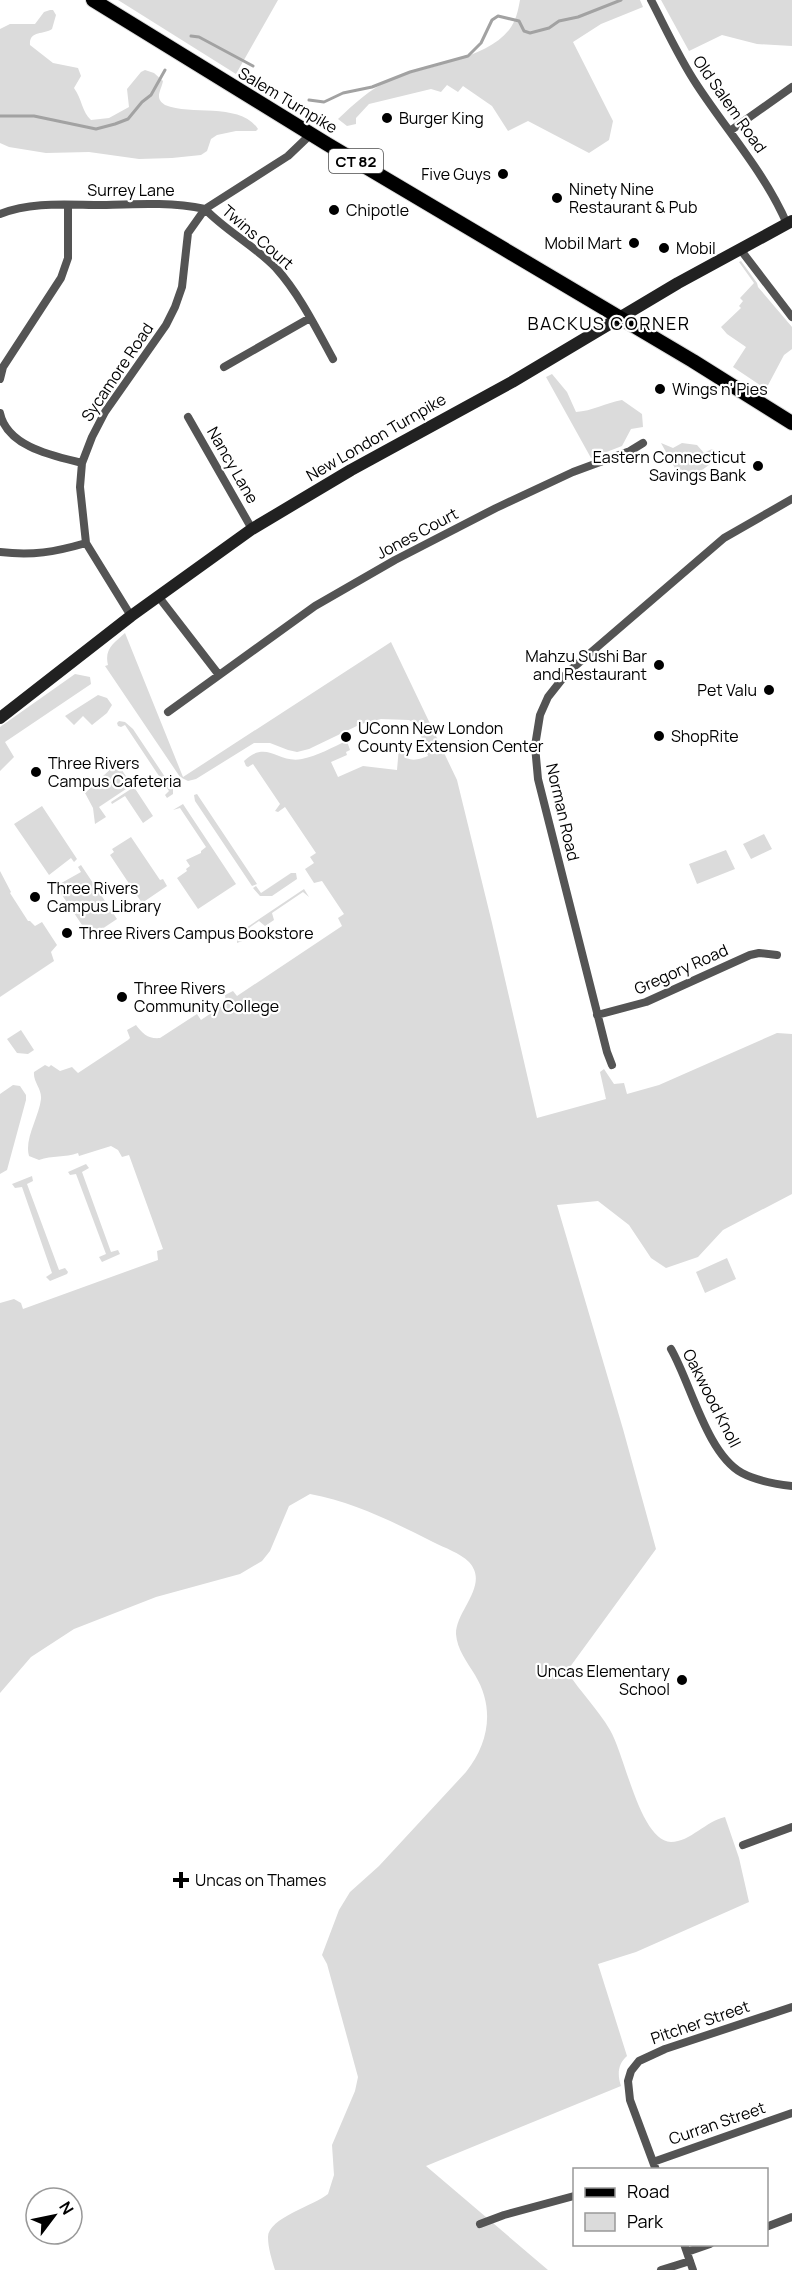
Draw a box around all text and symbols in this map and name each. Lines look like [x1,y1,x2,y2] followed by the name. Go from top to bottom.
[688,51,772,157] street label: Old Salem Road
[234,62,342,138] street label: Salem Turnpike
[399,107,484,129] place label: Burger King
[380,111,394,125] marker: Burger King
[329,149,383,173] road number: CT 82
[421,163,491,185] place label: Five Guys
[496,167,510,181] marker: Five Guys
[569,178,697,218] place label: Ninety Nine Restaurant & Pub
[87,179,175,201] street label: Surrey Lane
[550,191,564,205] marker: Ninety Nine Restaurant & Pub
[346,199,409,221] place label: Chipotle
[217,200,299,274] street label: Twins Court
[327,203,341,217] marker: Chipotle
[544,232,622,254] place label: Mobil Mart
[627,236,641,250] marker: Mobil Mart
[676,237,716,259] place label: Mobil
[657,241,671,255] marker: Mobil
[527,311,691,335] district label: BACKUS CORNER
[76,318,158,426] street label: Sycamore Road
[672,378,768,400] place label: Wings n' Pies
[653,382,667,396] marker: Wings n' Pies
[302,388,450,486] street label: New London Turnpike
[202,423,264,507] street label: Nancy Lane
[593,446,747,486] place label: Eastern Connecticut Savings Bank
[751,459,765,473] marker: Eastern Connecticut Savings Bank
[372,502,462,564] street label: Jones Court
[525,645,647,685] place label: Mahzu Sushi Bar and Restaurant
[652,658,666,672] marker: Mahzu Sushi Bar and Restaurant
[697,679,757,701] place label: Pet Valu
[762,683,776,697] marker: Pet Valu
[358,717,544,757] place label: UConn New London County Extension Center
[671,725,739,747] place label: ShopRite
[652,729,666,743] marker: ShopRite
[339,730,353,744] marker: UConn New London County Extension Center
[48,752,181,792] place label: Three Rivers Campus Cafeteria
[541,761,585,863] street label: Norman Road
[29,765,43,779] marker: Three Rivers Campus Cafeteria
[47,877,162,917] place label: Three Rivers Campus Library
[28,890,42,904] marker: Three Rivers Campus Library
[79,922,314,944] place label: Three Rivers Campus Bookstore
[60,926,74,940] marker: Three Rivers Campus Bookstore
[631,939,731,999] street label: Gregory Road
[134,977,279,1017] place label: Three Rivers Community College
[115,990,129,1004] marker: Three Rivers Community College
[678,1345,746,1451] street label: Oakwood Knoll
[537,1660,671,1700] place label: Uncas Elementary School
[675,1673,689,1687] marker: Uncas Elementary School
[195,1869,326,1891] place label: Uncas on Thames
[172,1871,190,1889] marker: Uncas on Thames
[648,1995,752,2049] street label: Pitcher Street
[666,2096,768,2150] street label: Curran Street
[573,2168,768,2246] legend
[627,2179,670,2203] text: Road
[24,2186,84,2246] north arrow
[54,2197,79,2219] text: N
[627,2209,664,2233] text: Park

